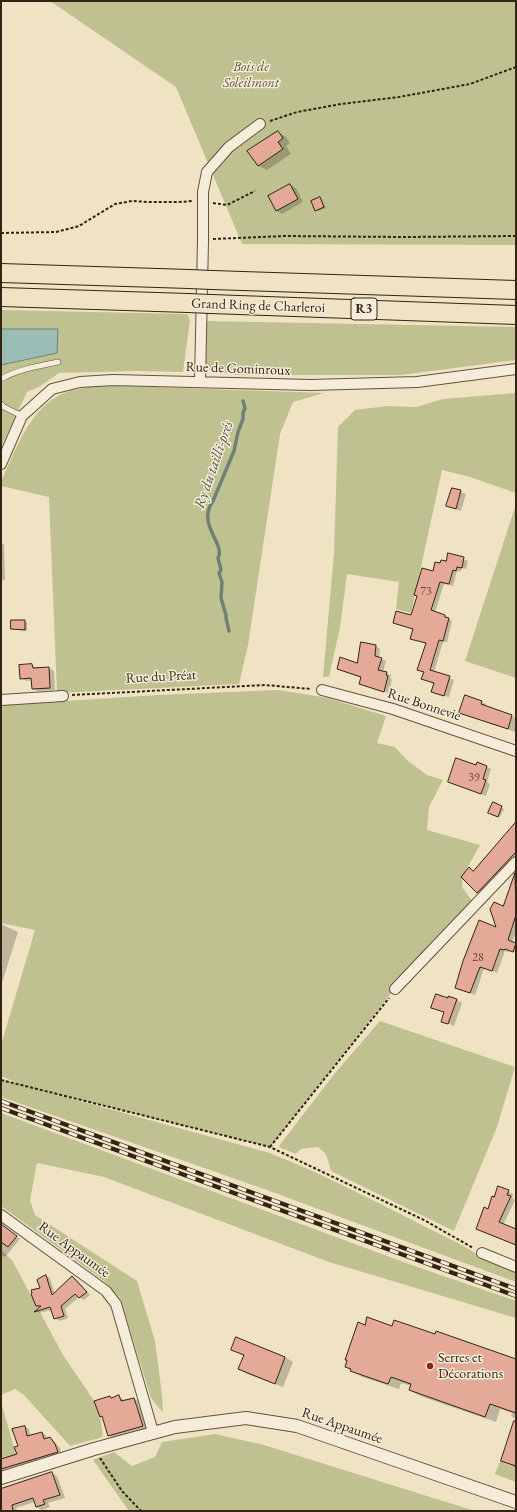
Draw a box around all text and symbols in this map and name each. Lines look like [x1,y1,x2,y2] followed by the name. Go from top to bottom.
[223,59,279,92] park label: Bois de Soleilmont
[191,295,325,317] street label: Grand Ring de Charleroi
[351,298,377,320] road number: R3
[185,359,291,379] street label: Rue de Gominroux
[191,419,237,511] water label: Ry du tailli-prés
[420,585,432,599] house number: 73
[125,667,197,687] street label: Rue du Préat
[385,685,463,725] street label: Rue Bonnevie
[468,771,480,785] house number: 39
[472,951,484,965] house number: 28
[35,1218,113,1282] street label: Rue Appaumée
[438,1350,503,1382] place label: Serres et Décorations
[425,1361,435,1371] marker: Serres et Décorations
[299,1404,385,1448] street label: Rue Appaumée

